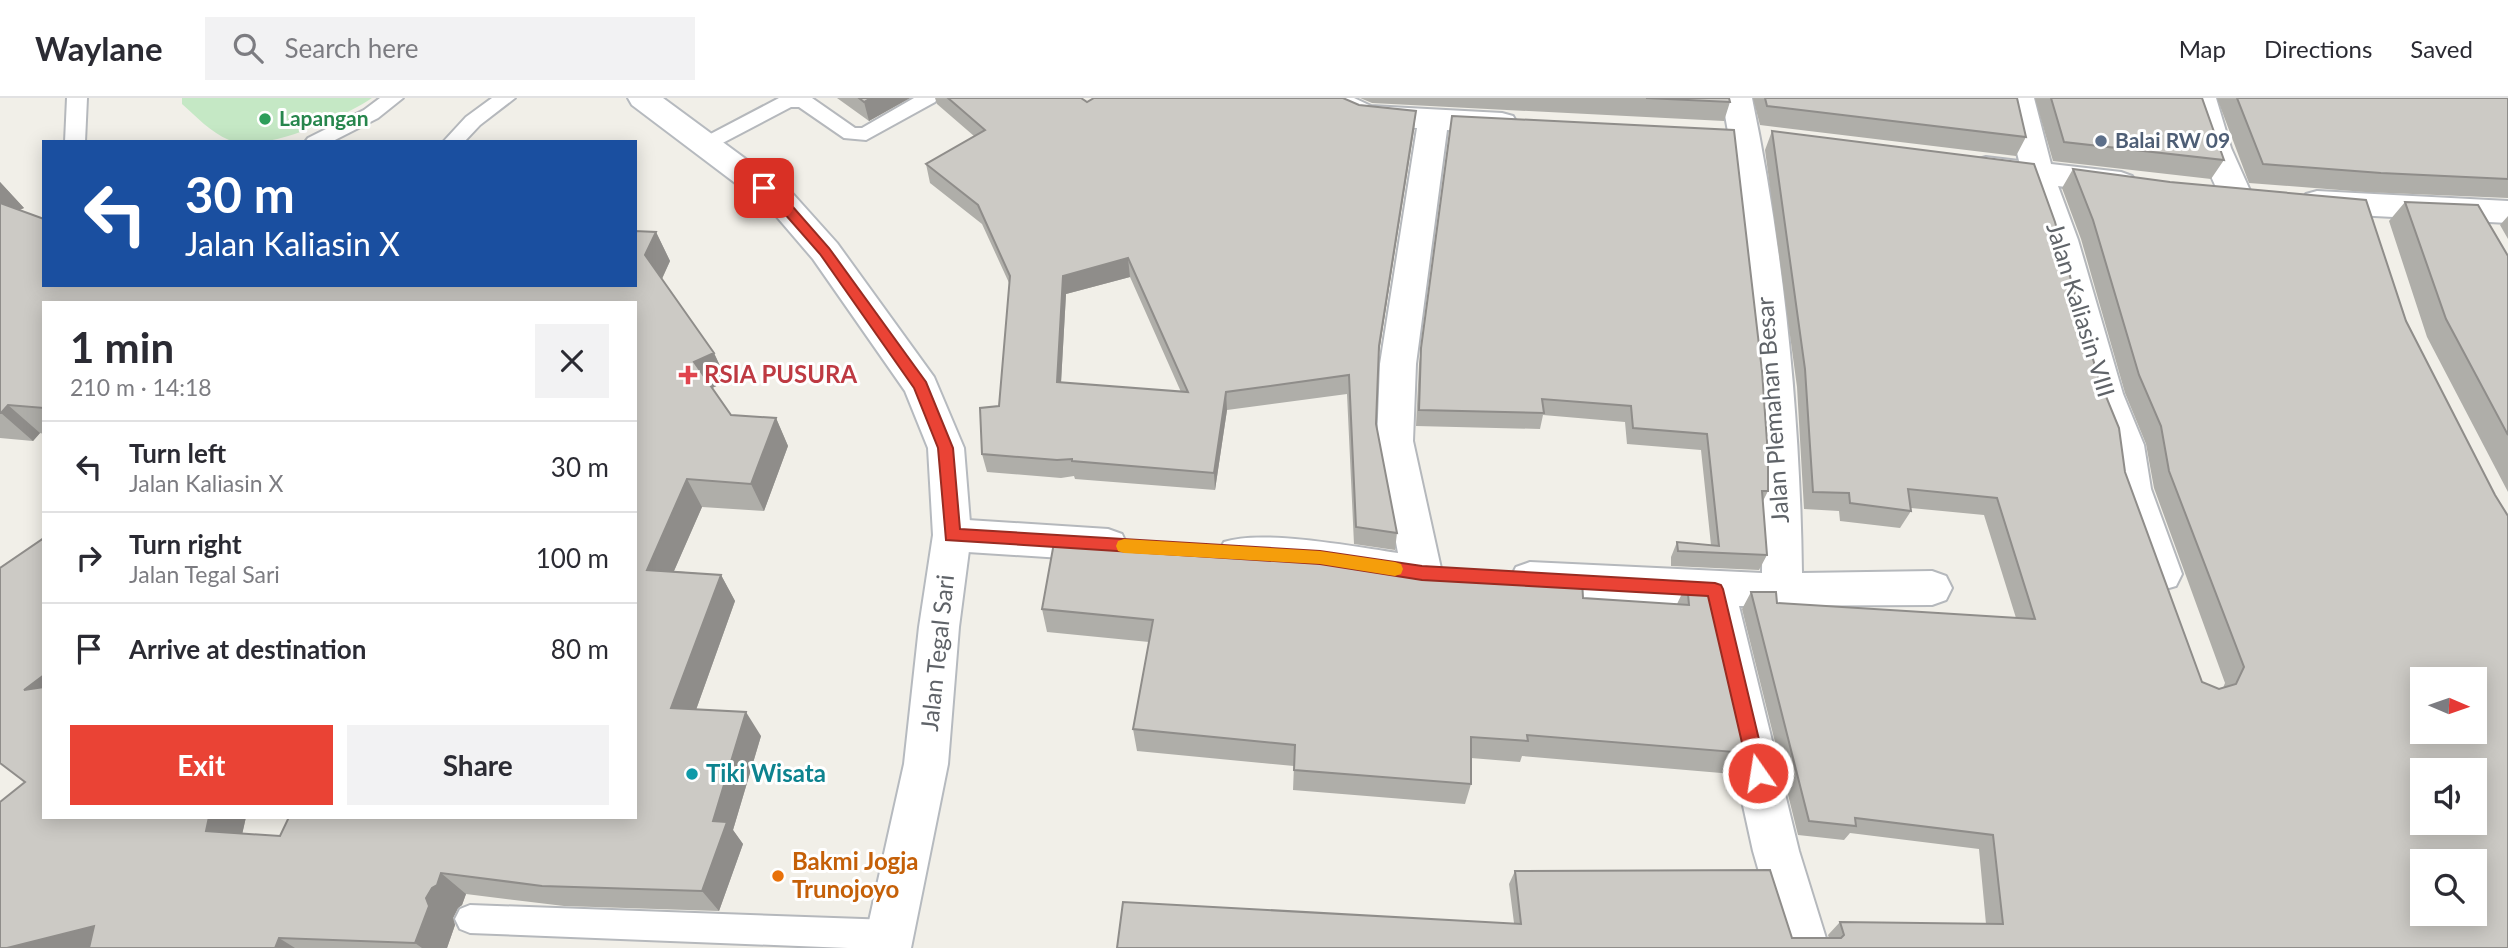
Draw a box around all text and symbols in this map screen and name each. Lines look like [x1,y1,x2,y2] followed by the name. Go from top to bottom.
[205,17,695,80] search box
[35,28,163,68] text: Waylane
[229,29,267,67] icon: search
[285,32,419,64] text: Search here
[2179,34,2226,63] text: Map
[2264,34,2372,63] text: Directions
[2410,34,2473,63] text: Saved
[279,105,369,130] place label: Lapangan
[257,111,273,127] marker: Lapangan
[2115,127,2230,152] place label: Balai RW 09
[2093,133,2109,149] marker: Balai RW 09
[734,158,794,218] pin
[185,165,295,223] text: 30 m
[70,168,161,259] icon: left
[745,169,783,207] icon: arrive
[2041,219,2122,400] street label: Jalan Kaliasin VIII
[185,224,400,263] text: Jalan Kaliasin X
[1749,296,1794,524] street label: Jalan Plemahan Besar
[70,322,174,372] text: 1 min
[535,324,609,398] button: close
[704,359,858,388] place label: RSIA PUSURA
[678,365,698,385] marker: RSIA PUSURA
[70,373,212,401] text: 210 m · 14:18
[129,437,226,469] text: Turn left
[70,448,108,486] icon: left
[551,451,609,483] text: 30 m
[129,469,283,497] text: Jalan Kaliasin X
[129,528,242,560] text: Turn right
[70,539,108,577] icon: right
[536,542,609,574] text: 100 m
[129,560,280,588] text: Jalan Tegal Sari
[914,573,959,733] street label: Jalan Tegal Sari
[70,630,108,668] icon: arrive
[129,633,366,665] text: Arrive at destination
[551,633,609,665] text: 80 m
[2410,667,2487,744] north arrow
[2410,667,2487,926] map controls
[70,725,333,805] button: Exit
[347,725,609,805] button: Share
[1721,736,1795,810] position arrow
[706,758,826,787] place label: Tiki Wisata
[2410,758,2487,835] button: sound
[684,766,700,782] marker: Tiki Wisata
[792,846,919,903] place label: Bakmi Jogja Trunojoyo
[2410,849,2487,926] button: search
[770,868,786,884] marker: Bakmi Jogja Trunojoyo

